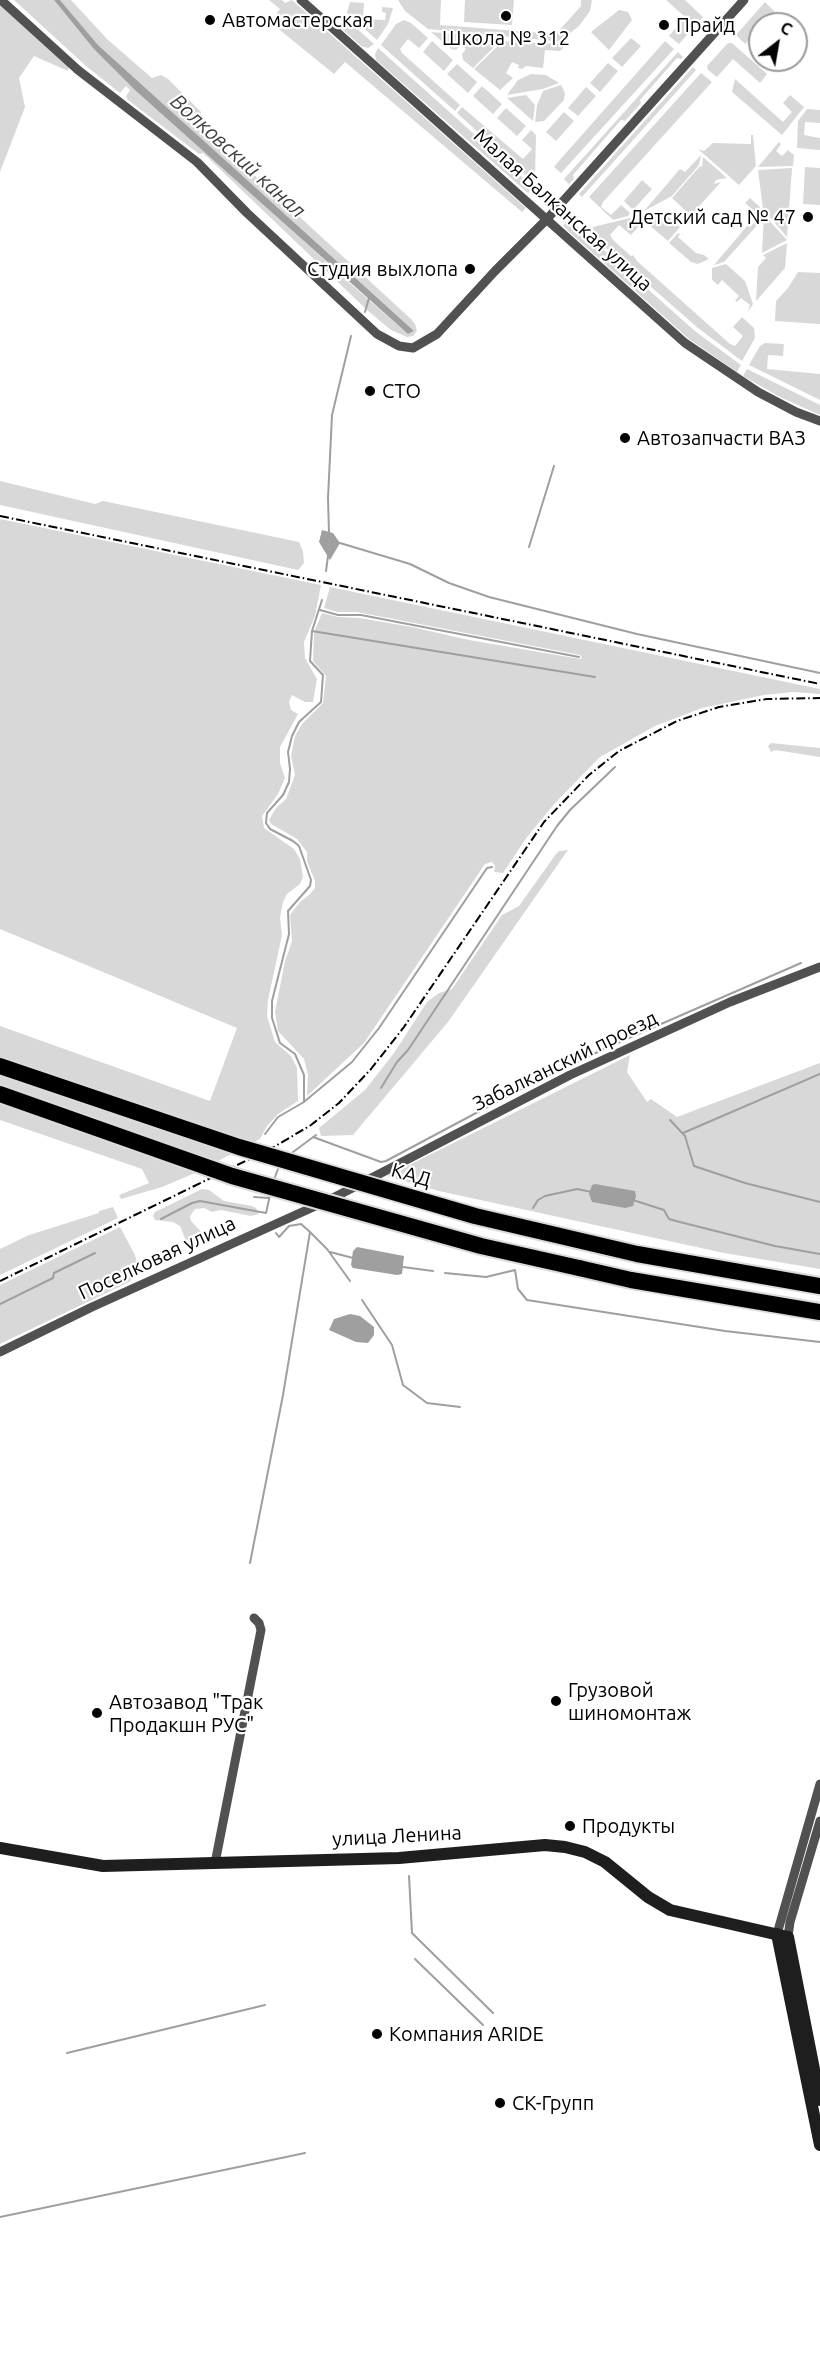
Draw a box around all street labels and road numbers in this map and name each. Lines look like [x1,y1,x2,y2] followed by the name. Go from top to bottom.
[469,124,657,296] street label: Малая Балканская улица
[469,1006,661,1116] street label: Забалканский проезд
[388,1158,434,1192] street label: КАД
[75,1211,239,1305] street label: Поселковая улица
[332,1821,462,1851] street label: улица Ленина

